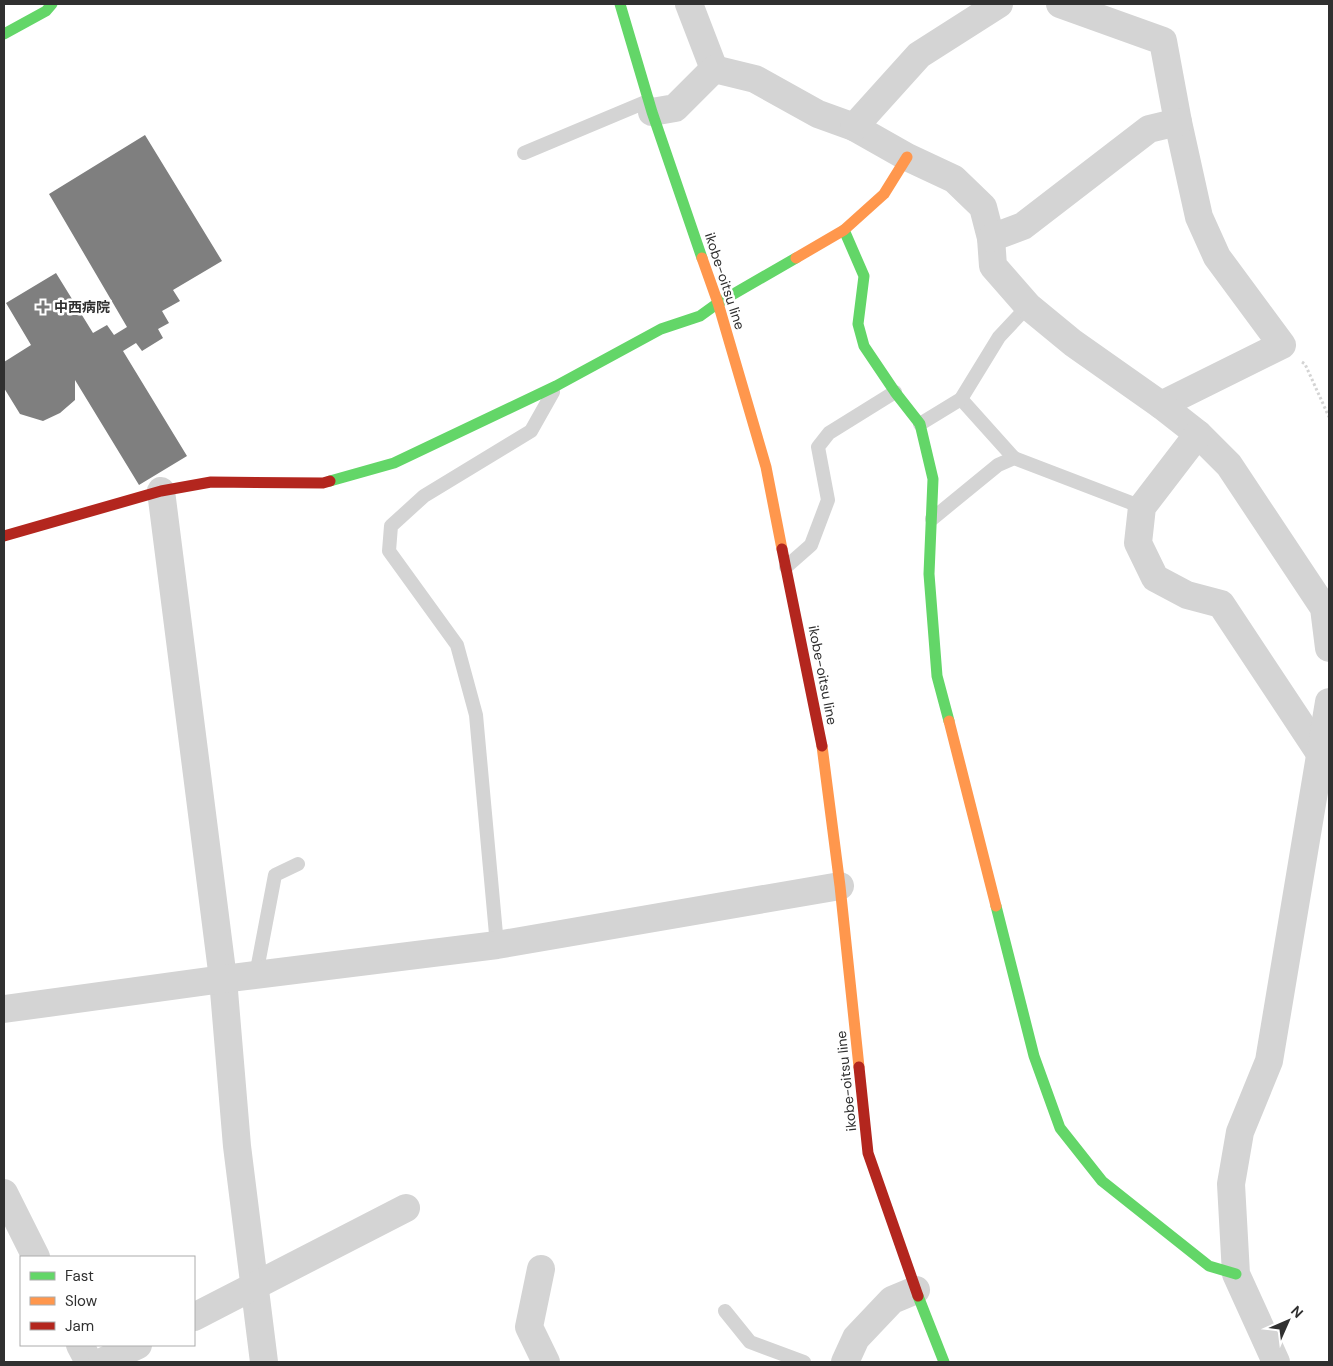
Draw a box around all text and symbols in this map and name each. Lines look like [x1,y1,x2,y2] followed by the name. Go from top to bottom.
[701,230,749,332] street label: ikobe-oitsu line
[54,298,110,316] place label: 中西病院
[36,300,50,314] marker: 中西病院
[805,624,841,726] street label: ikobe-oitsu line
[832,1030,860,1132] street label: ikobe-oitsu line
[20,1256,195,1346] legend
[65,1266,94,1286] text: Fast
[65,1291,98,1311] text: Slow
[1263,1296,1313,1346] north arrow
[1287,1302,1307,1322] text: N
[65,1316,94,1336] text: Jam

